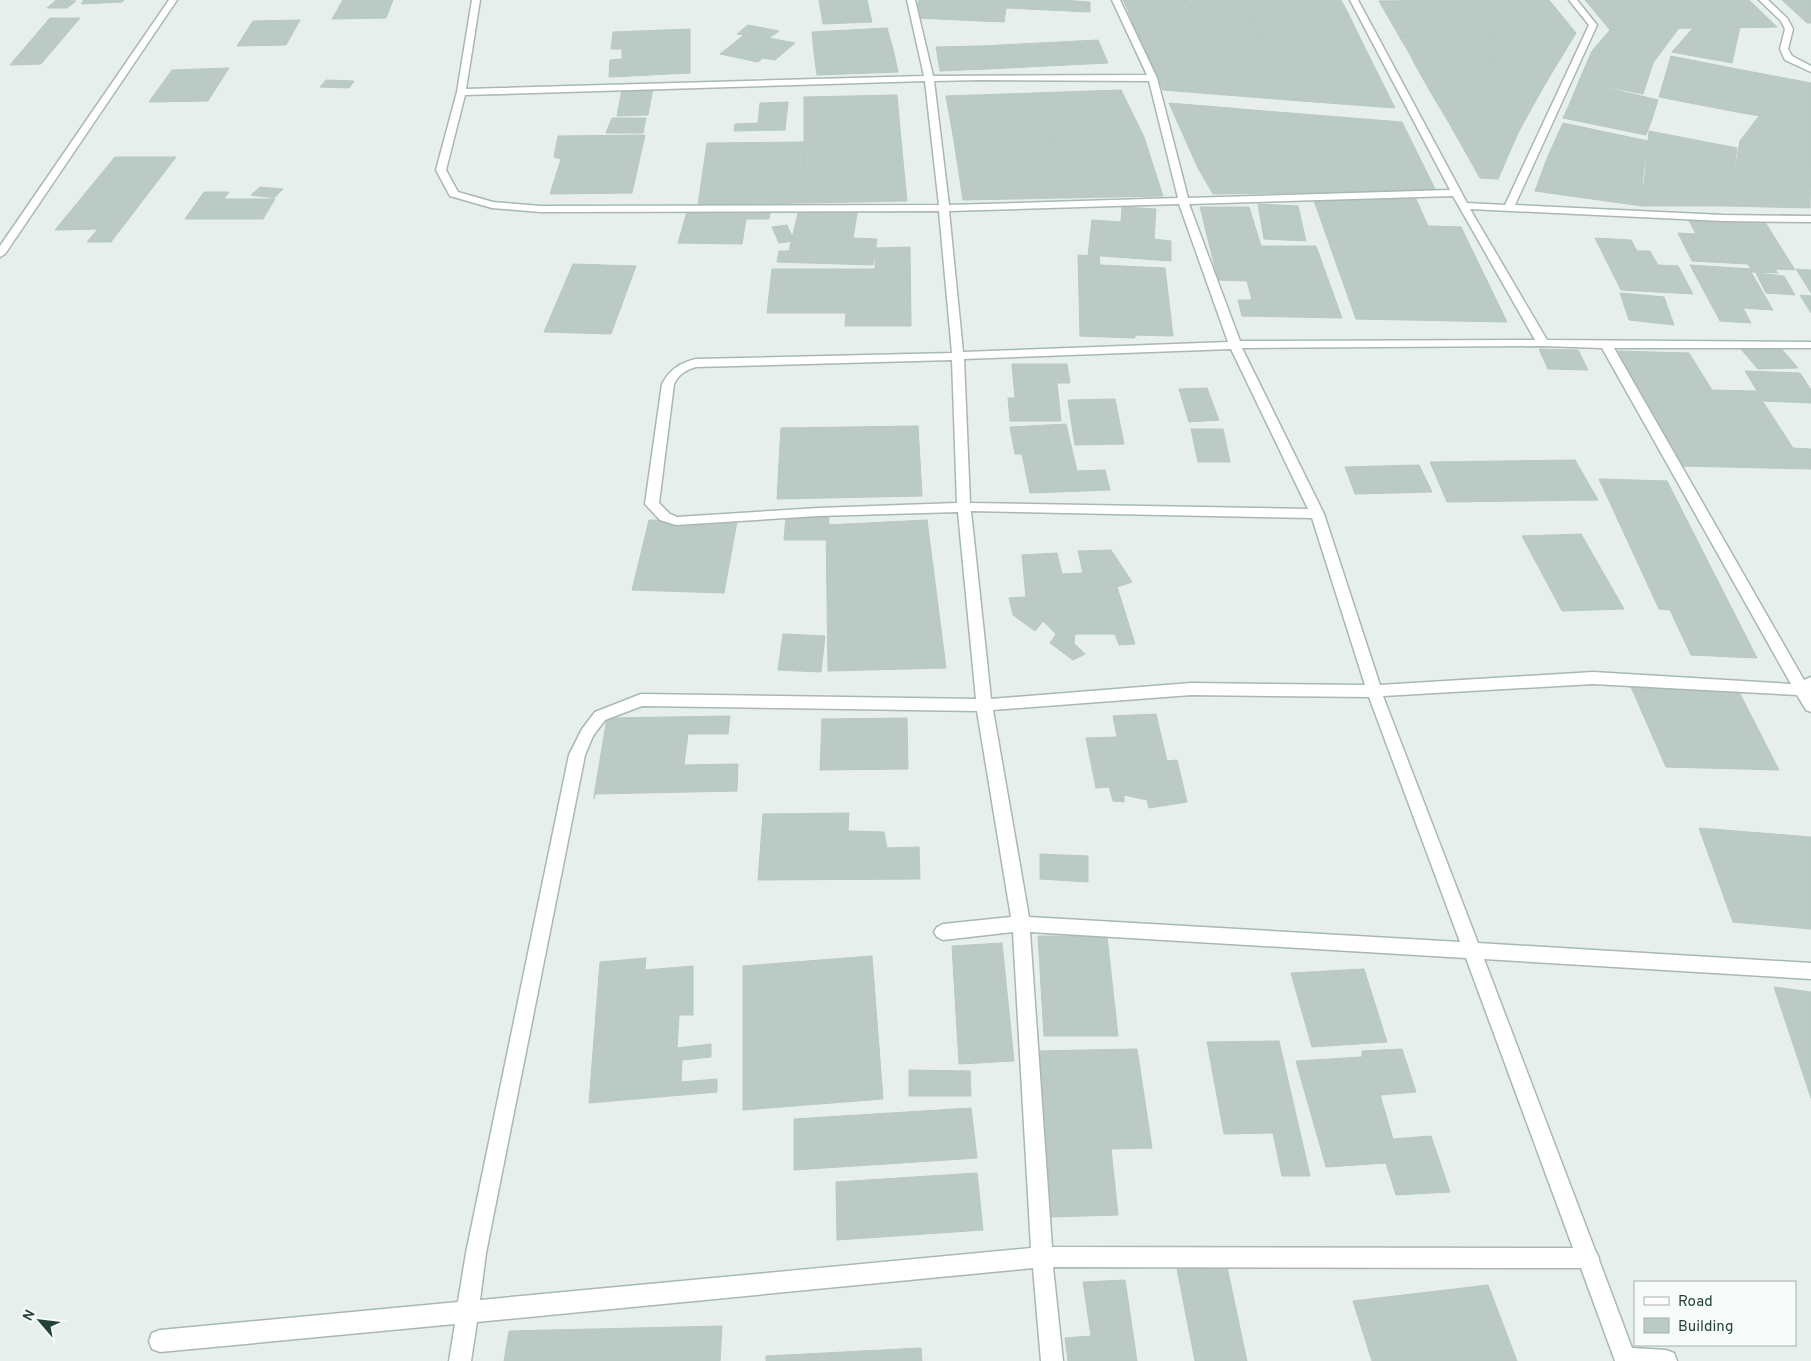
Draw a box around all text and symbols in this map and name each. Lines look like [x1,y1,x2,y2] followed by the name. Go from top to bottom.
[1634,1281,1796,1346] legend
[1678,1293,1713,1312] text: Road
[15,1296,65,1346] north arrow
[20,1307,40,1324] text: N
[1678,1318,1733,1337] text: Building

